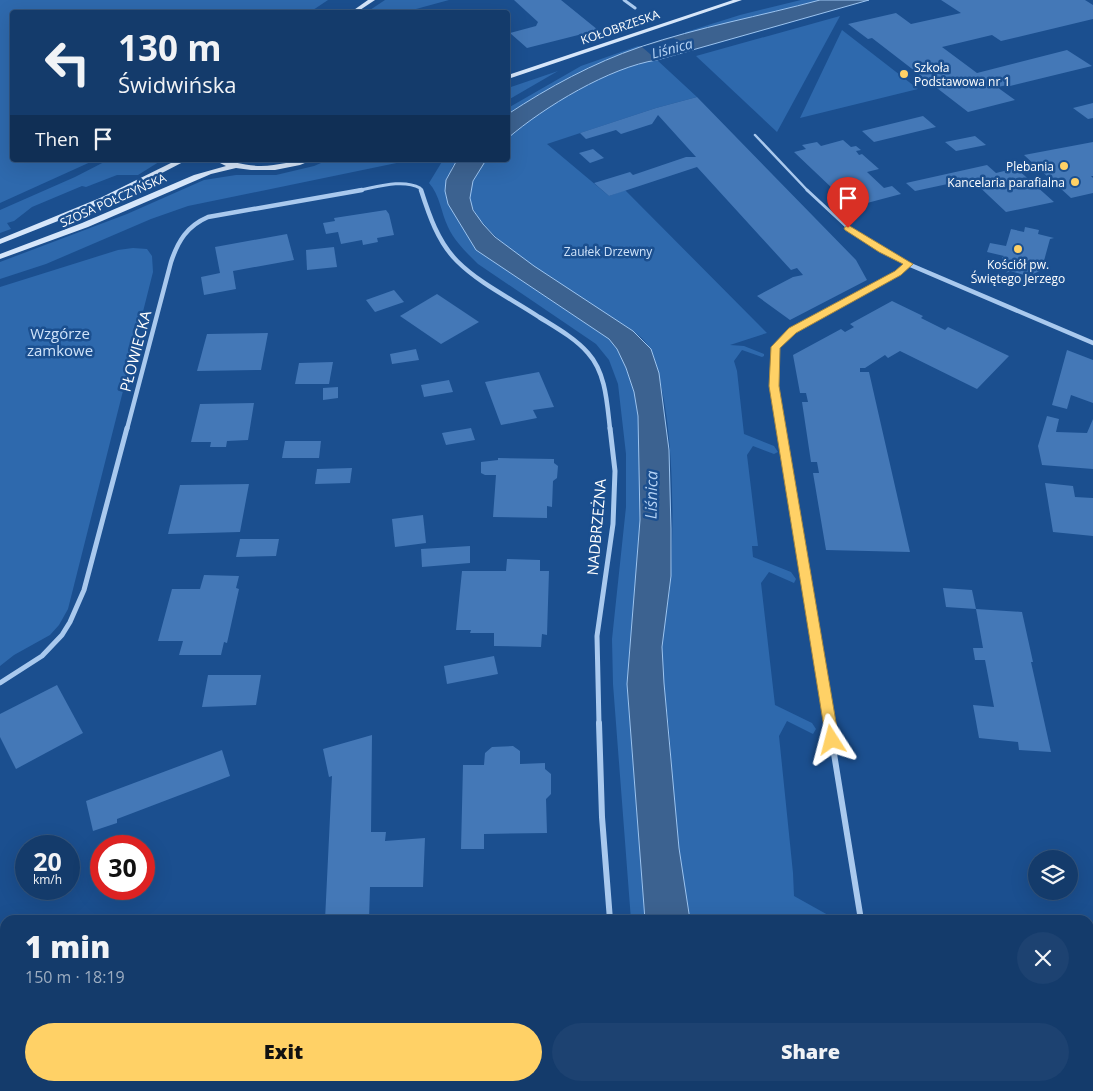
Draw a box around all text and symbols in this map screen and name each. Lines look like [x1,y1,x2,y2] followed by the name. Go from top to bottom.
[578,5,662,48] street label: KOŁOBRZESKA
[118,24,222,71] text: 130 m
[35,30,100,95] icon: left
[649,33,695,63] water label: Liśnica
[914,59,1010,90] place label: Szkoła Podstawowa nr 1
[898,68,910,80] marker: Szkoła Podstawowa nr 1
[118,69,237,99] text: Świdwińska
[89,125,117,153] icon: arrive
[35,126,79,152] text: Then
[1006,158,1054,175] place label: Plebania
[1058,160,1070,172] marker: Plebania
[57,169,169,231] street label: SZOSA POŁCZYŃSKA
[947,174,1065,191] place label: Kancelaria parafialna
[1069,176,1081,188] marker: Kancelaria parafialna
[827,177,869,228] pin
[834,184,862,212] icon: arrive
[564,243,653,260] park label: Zaułek Drzewny
[1012,243,1024,255] marker: Kościół pw. Świętego Jerzego
[971,256,1065,287] place label: Kościół pw. Świętego Jerzego
[115,308,156,394] street label: PŁOWIECKA
[27,323,93,360] park label: Wzgórze zamkowe
[640,471,662,519] water label: Liśnica
[582,477,610,576] street label: NADBRZEŻNA
[805,713,857,765] position arrow
[90,835,155,900] speed limit sign: 30
[33,844,62,878] text: 20
[1028,850,1078,900] map controls
[1028,850,1078,900] button: layers
[33,871,62,888] text: km/h
[25,926,110,967] text: 1 min
[1017,932,1069,984] button: close
[25,966,125,988] text: 150 m · 18:19
[25,1023,542,1081] button: Exit
[552,1023,1069,1081] button: Share

